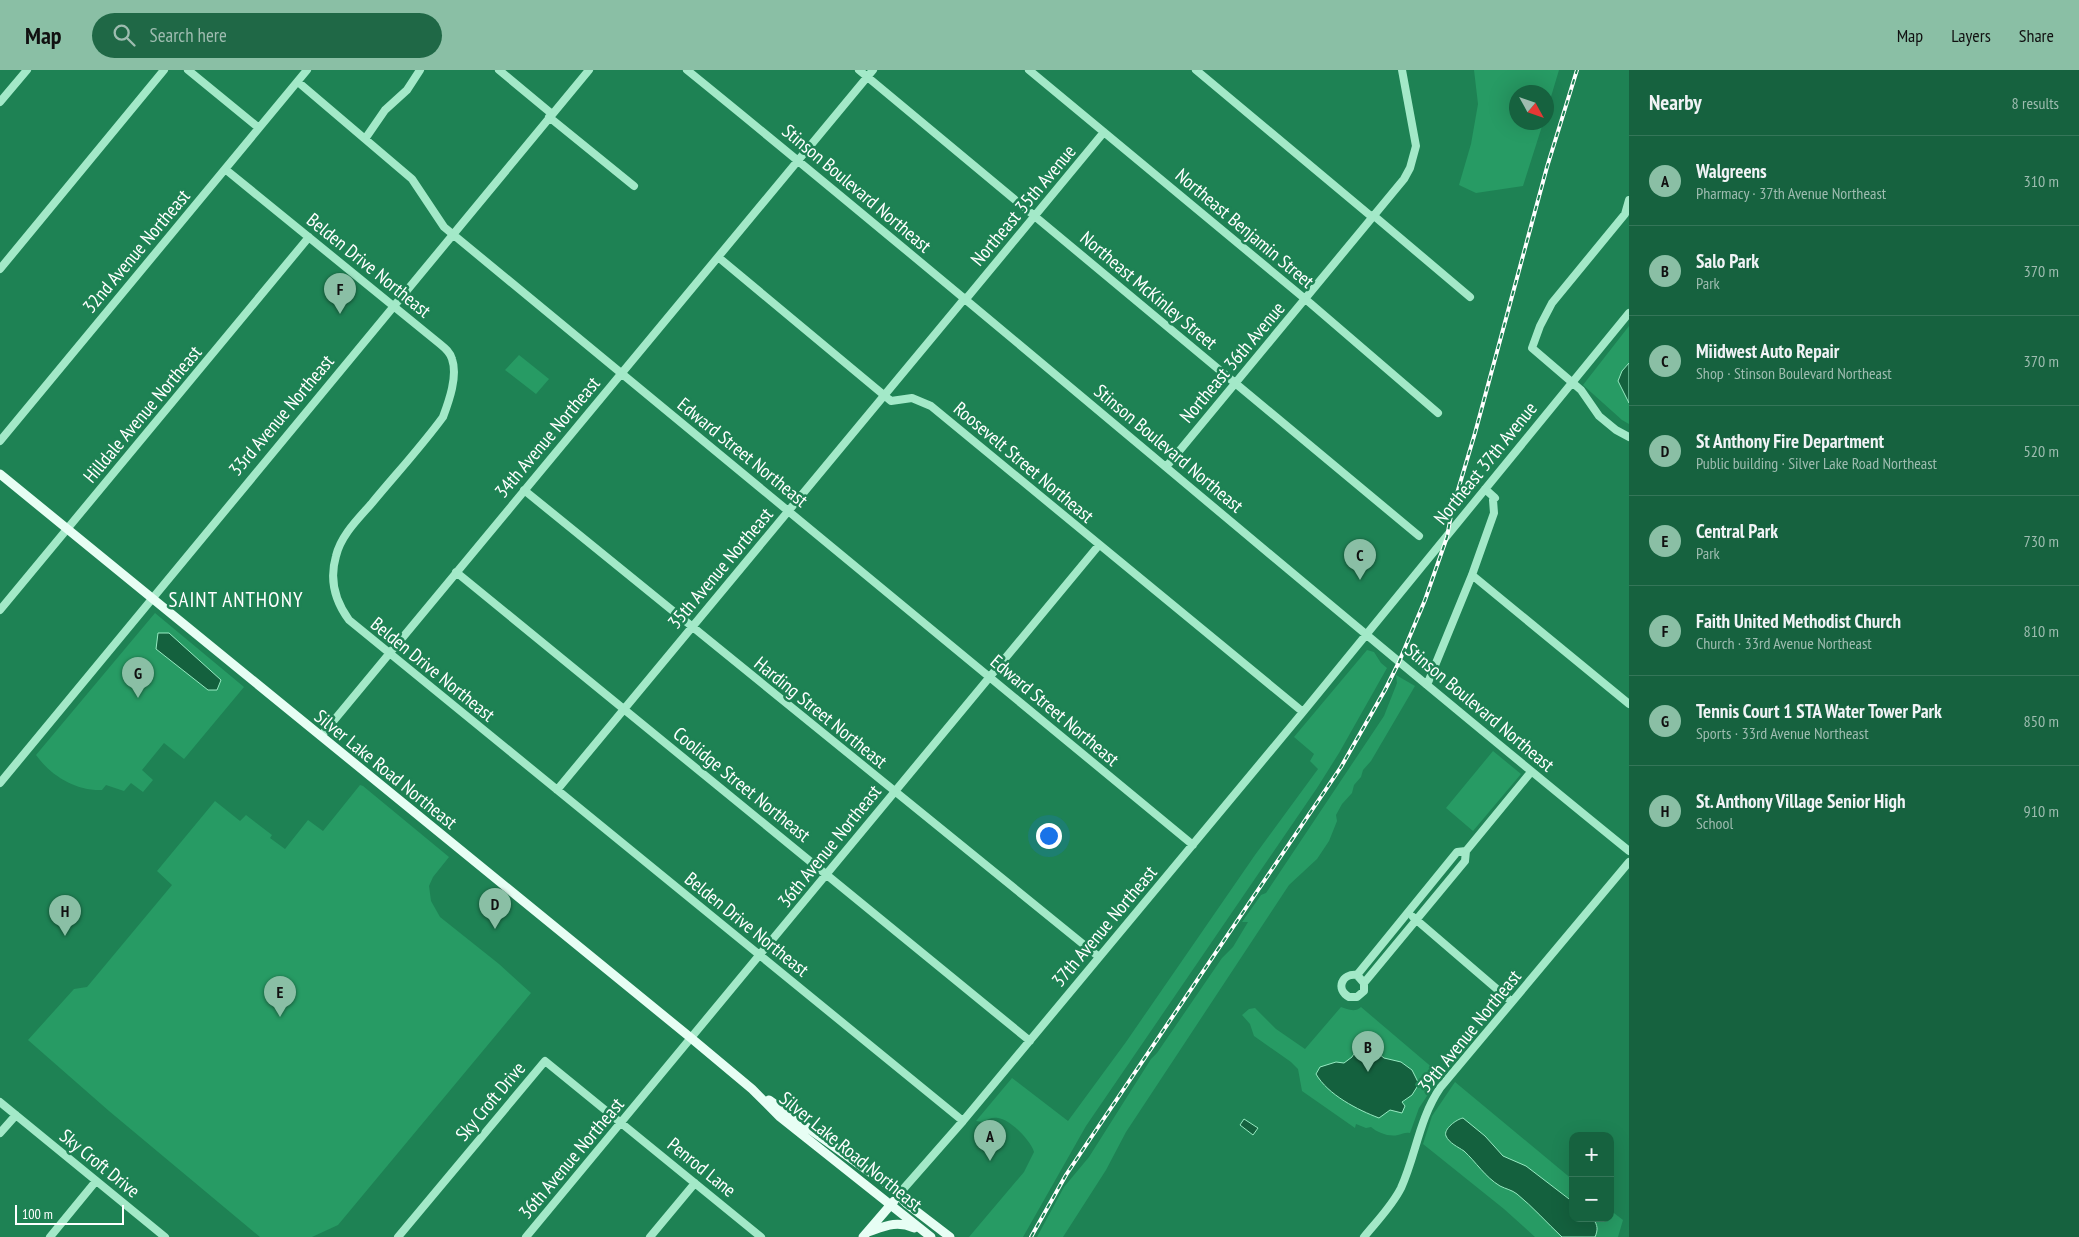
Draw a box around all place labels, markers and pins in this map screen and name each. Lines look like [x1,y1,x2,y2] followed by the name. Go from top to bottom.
[324,273,356,314] pin: F
[1344,539,1376,580] pin: C
[122,657,154,698] pin: G
[479,888,511,929] pin: D
[49,895,81,936] pin: H
[264,976,296,1017] pin: E
[1352,1031,1384,1072] pin: B
[974,1120,1006,1161] pin: A

